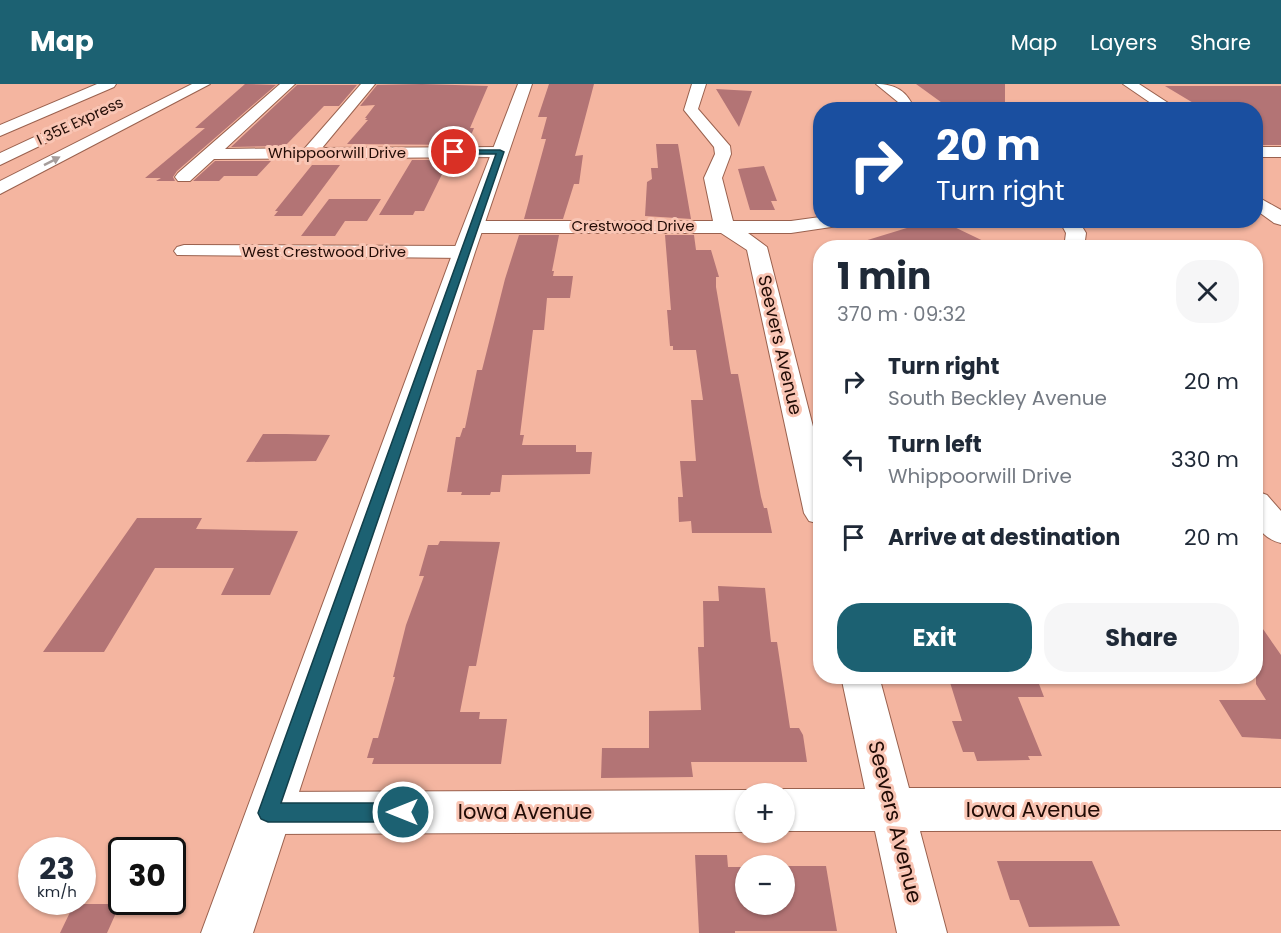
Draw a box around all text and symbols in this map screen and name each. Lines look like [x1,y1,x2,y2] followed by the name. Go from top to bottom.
[30,22,94,61] text: Map
[1011,28,1057,57] text: Map
[1090,28,1157,57] text: Layers
[1190,28,1251,57] text: Share
[33,91,127,150] street label: I 35E Express
[936,116,1041,175] text: 20 m
[428,126,479,177] pin
[837,126,915,204] icon: right
[437,135,470,168] icon: arrive
[268,142,406,163] street label: Whippoorwill Drive
[44,156,61,166] one-way arrow
[936,172,1065,209] text: Turn right
[571,215,695,236] street label: Crestwood Drive
[242,241,406,262] street label: West Crestwood Drive
[837,251,931,302] text: 1 min
[1176,260,1239,323] button: close
[752,273,809,417] street label: Seevers Avenue
[837,300,966,328] text: 370 m · 09:32
[888,351,999,382] text: Turn right
[837,365,870,398] icon: right
[1184,366,1239,397] text: 20 m
[888,384,1107,412] text: South Beckley Avenue
[888,429,982,460] text: Turn left
[837,443,870,476] icon: left
[1171,444,1239,475] text: 330 m
[888,462,1072,490] text: Whippoorwill Drive
[837,521,870,554] icon: arrive
[888,522,1120,553] text: Arrive at destination
[1184,522,1239,553] text: 20 m
[837,603,1032,672] button: Exit
[1044,603,1239,672] button: Share
[861,738,930,906] street label: Seevers Avenue
[371,780,435,844] position arrow
[735,783,795,915] map controls
[735,783,795,843] button: +
[966,795,1100,824] street label: Iowa Avenue
[458,797,592,826] street label: Iowa Avenue
[108,837,186,915] speed limit sign: 30
[39,847,75,890] text: 23
[735,855,795,915] button: −
[37,881,77,902] text: km/h

